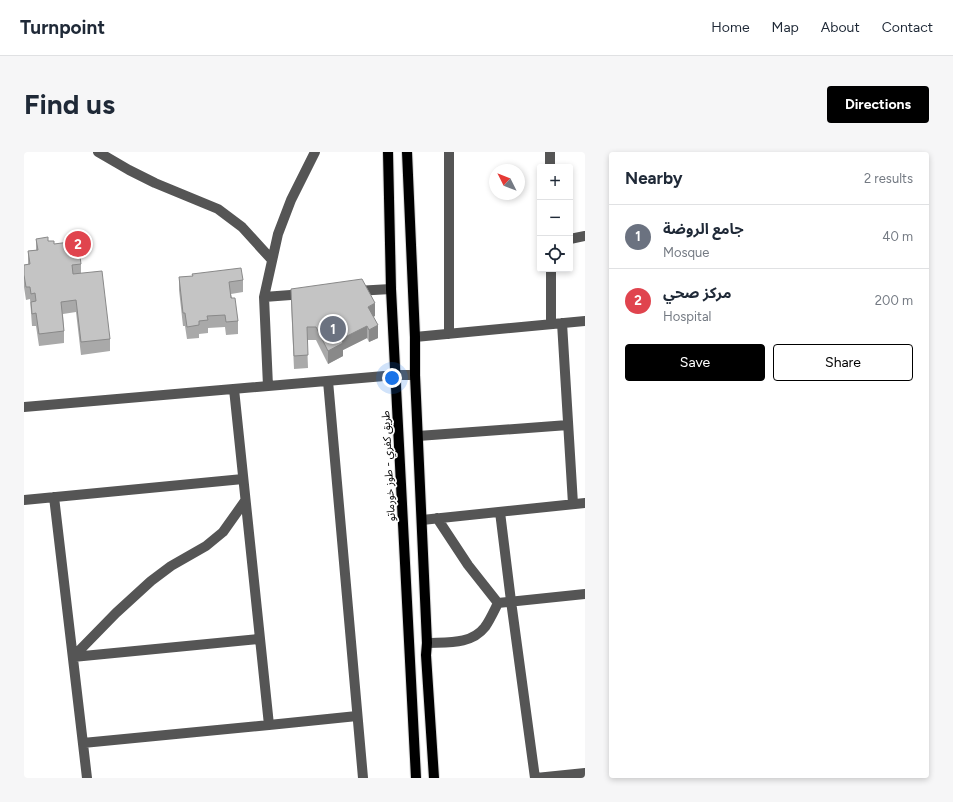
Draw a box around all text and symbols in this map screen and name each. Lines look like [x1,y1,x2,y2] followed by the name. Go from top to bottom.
[20,16,105,39] text: Turnpoint
[711,19,750,36] text: Home
[772,19,799,36] text: Map
[821,19,860,36] text: About
[882,19,933,36] text: Contact
[827,86,929,123] button: Directions
[24,87,115,121] text: Find us
[489,164,525,200] north arrow
[537,164,573,272] map controls
[537,164,573,200] button: +
[625,168,683,188] text: Nearby
[864,171,913,186] text: 2 results
[537,200,573,236] button: −
[663,220,744,238] text: جامع الروضة
[65,229,91,259] pin: 2
[635,229,641,244] text: 1
[882,229,913,244] text: 40 m
[537,236,573,272] button: locate
[663,245,709,260] text: Mosque
[663,284,731,302] text: مركز صحي
[634,293,642,308] text: 2
[875,293,913,308] text: 200 m
[663,309,711,324] text: Hospital
[320,314,346,344] pin: 1
[625,344,765,381] button: Save
[773,344,913,381] button: Share
[382,368,402,388] your location
[379,410,400,522] street label: طريق كفري - طوز خورماتو

